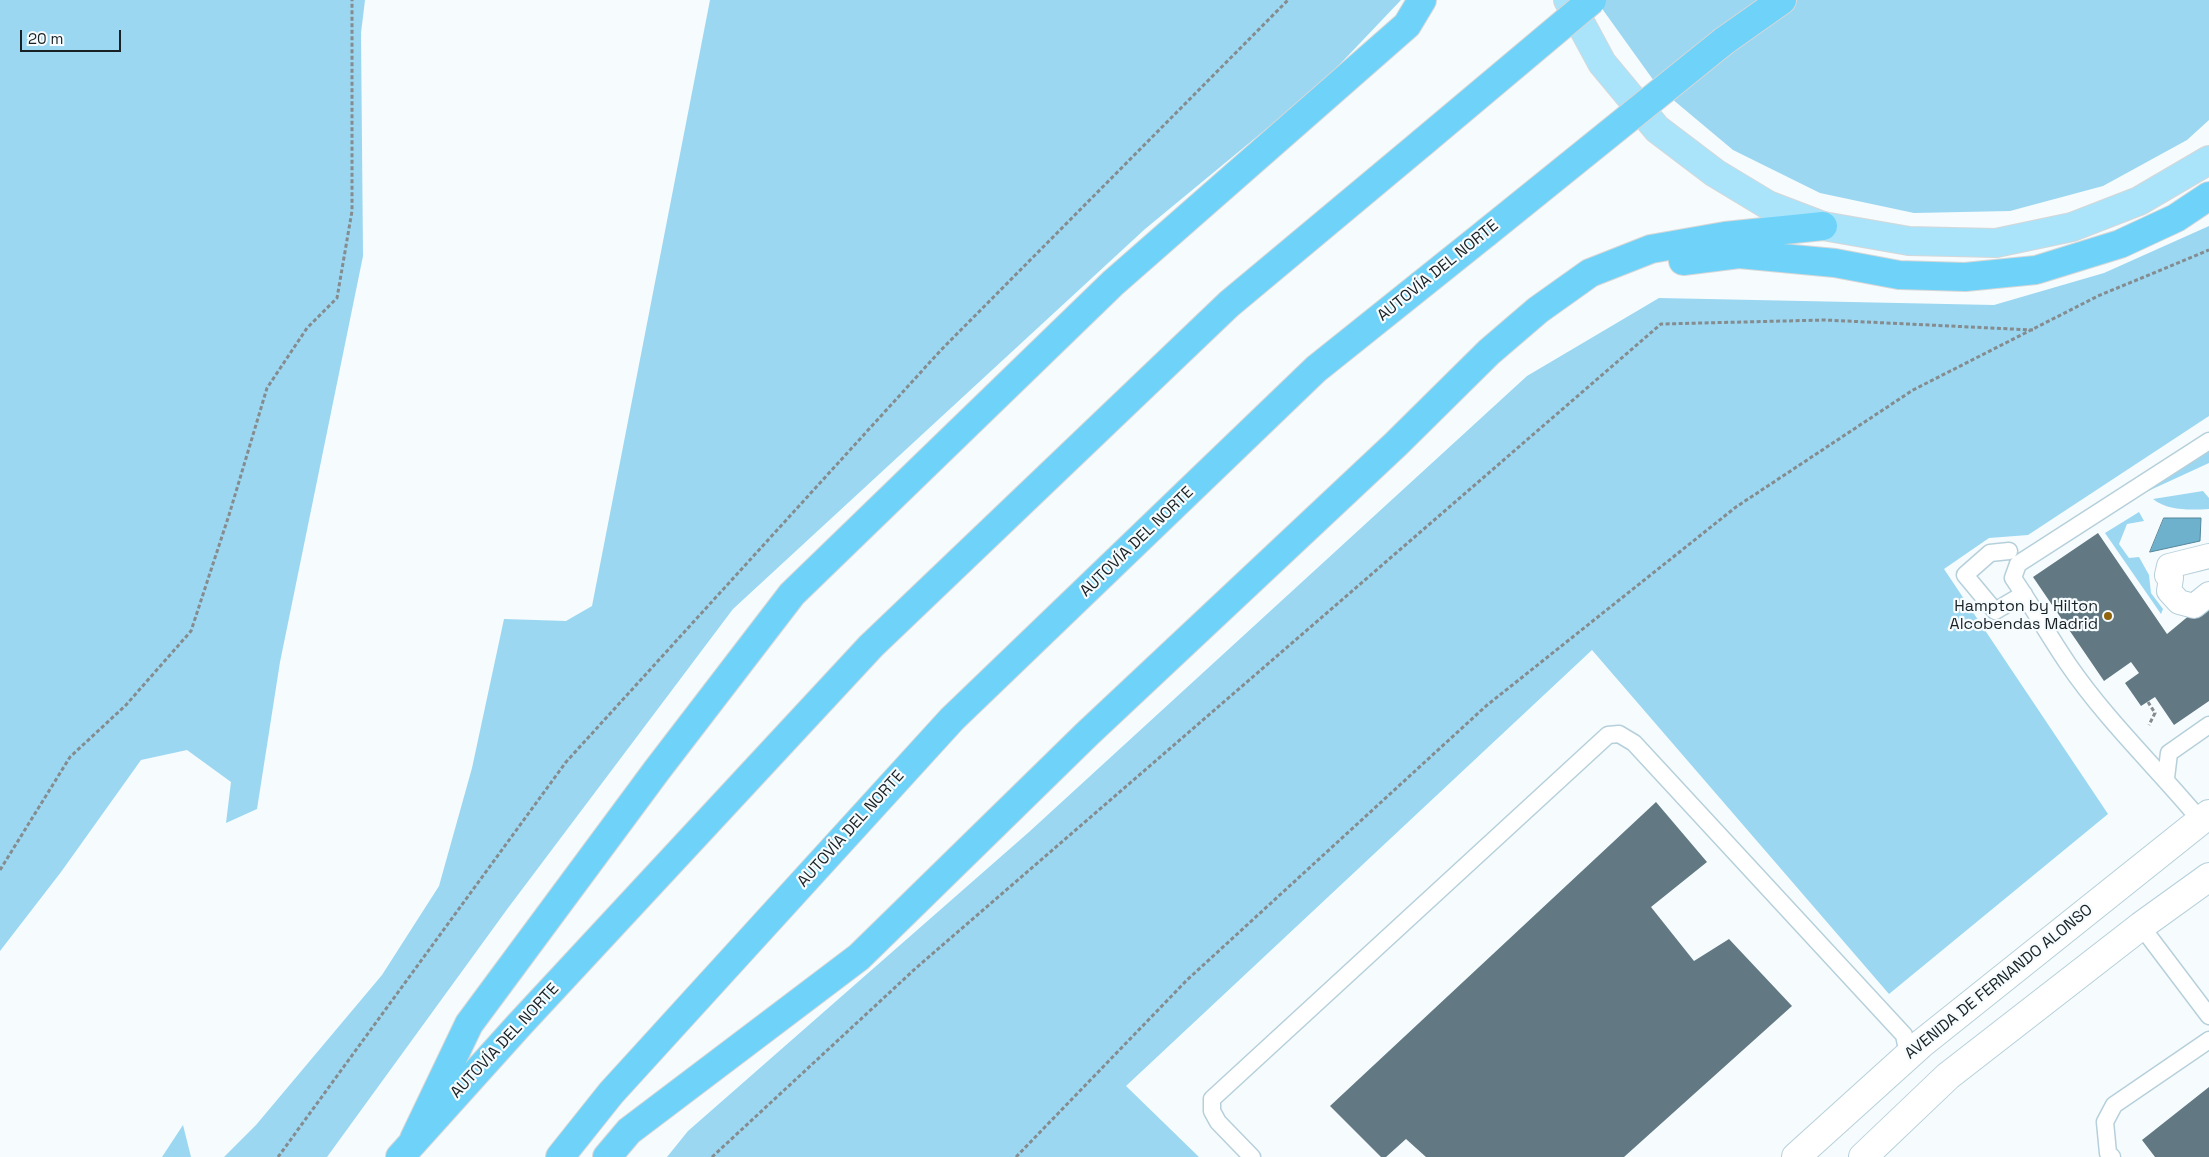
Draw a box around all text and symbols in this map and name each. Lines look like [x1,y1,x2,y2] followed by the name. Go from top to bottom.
[22,20,124,52] scale bar
[28,29,63,48] text: 20 m
[1374,216,1502,326] street label: AUTOVÍA DEL NORTE
[1076,483,1198,601] street label: AUTOVÍA DEL NORTE
[1950,597,2098,635] place label: Hampton by Hilton Alcobendas Madrid
[2102,610,2114,622] marker: Hampton by Hilton Alcobendas Madrid
[794,767,908,891] street label: AUTOVÍA DEL NORTE
[1901,900,2097,1064] street label: AVENIDA DE FERNANDO ALONSO
[447,980,563,1102] street label: AUTOVÍA DEL NORTE

